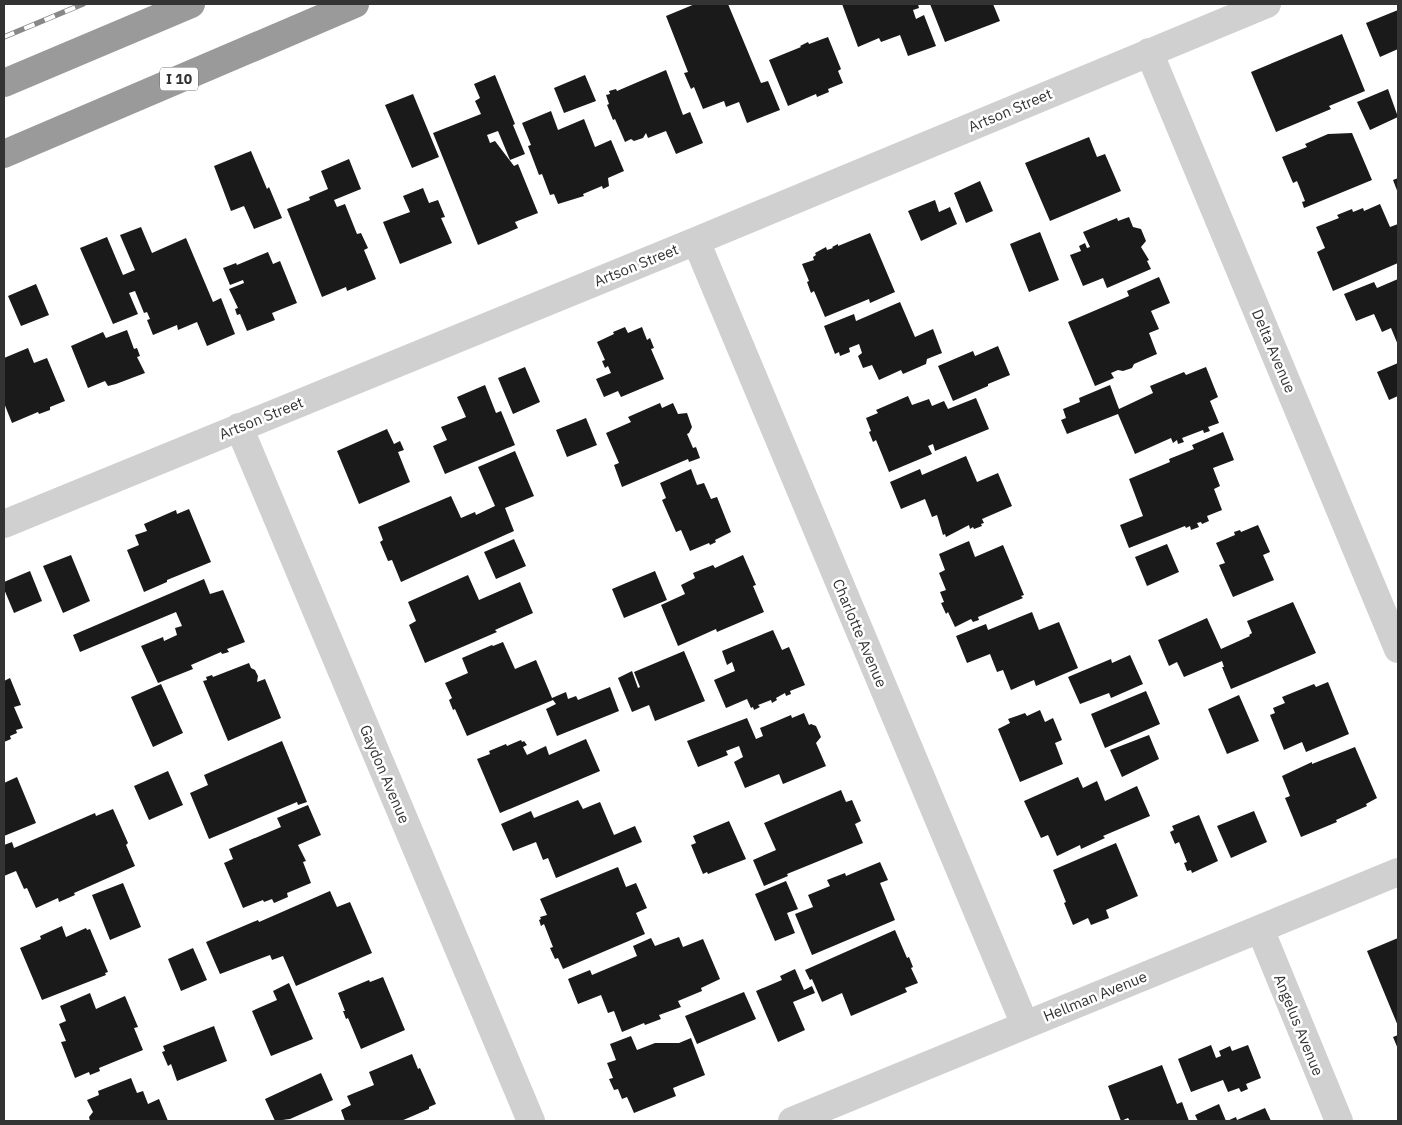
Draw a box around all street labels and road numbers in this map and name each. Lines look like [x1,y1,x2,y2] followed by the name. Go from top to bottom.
[160,68,198,90] road number: I 10
[965,84,1055,136] street label: Artson Street
[591,239,681,291] street label: Artson Street
[1248,306,1300,396] street label: Delta Avenue
[216,392,306,444] street label: Artson Street
[829,576,891,690] street label: Charlotte Avenue
[356,722,414,826] street label: Gaydon Avenue
[1040,967,1150,1025] street label: Hellman Avenue
[1270,971,1328,1079] street label: Angelus Avenue

